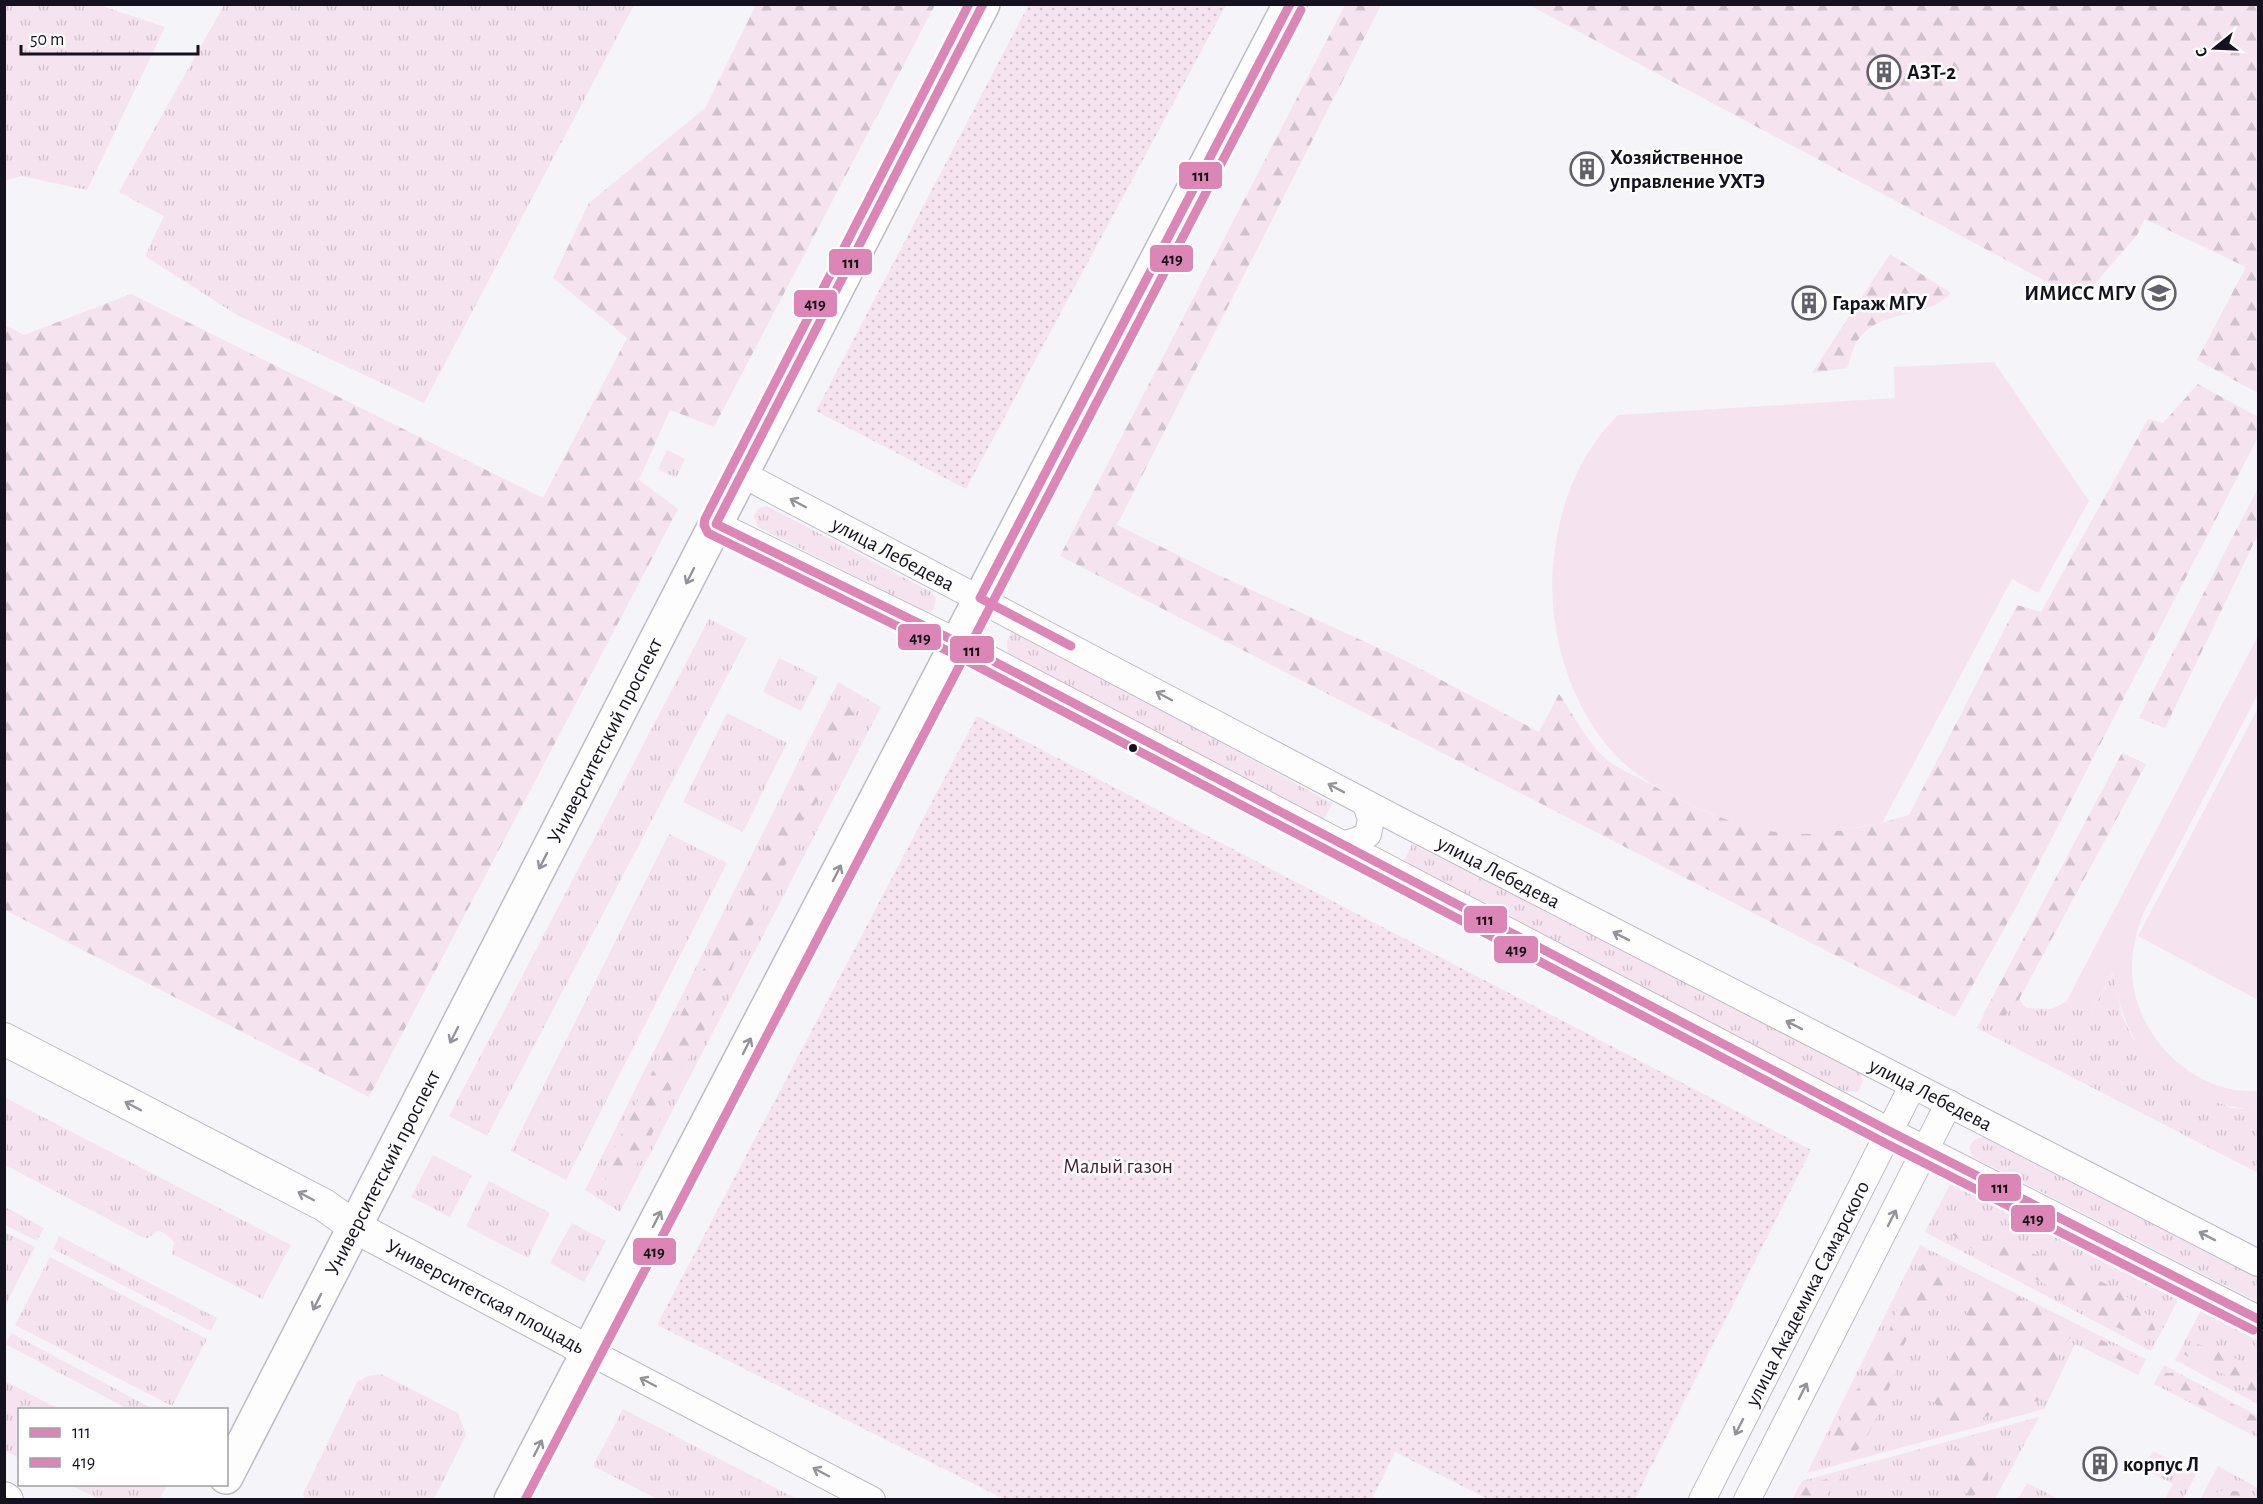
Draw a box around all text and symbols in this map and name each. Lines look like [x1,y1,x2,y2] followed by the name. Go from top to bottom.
[21,18,198,56] scale bar
[2185,18,2245,78] north arrow
[30,31,64,49] text: 50 m
[2193,46,2211,59] text: С
[1866,54,1902,90] building icon: АЗТ-2
[1907,62,1956,83] place label: АЗТ-2
[1609,147,1765,192] place label: Хозяйственное управление УХТЭ
[1569,151,1605,187] building icon: Хозяйственное управление УХТЭ
[1178,161,1223,190] line badge: 111
[1192,168,1210,184] text: 111
[1149,244,1194,273] line badge: 419
[828,248,873,276] line badge: 111
[1161,251,1183,267] text: 419
[842,255,860,271] text: 111
[2141,275,2177,311] school or university icon: ИМИСС МГУ
[2024,283,2137,304] place label: ИМИСС МГУ
[1791,285,1827,321] building icon: Гараж МГУ
[793,289,838,318] line badge: 419
[1832,293,1928,314] place label: Гараж МГУ
[804,296,826,312] text: 419
[790,497,808,508] one-way arrow
[828,513,958,595] street label: улица Лебедева
[683,567,695,585] one-way arrow
[897,623,942,651] line badge: 419
[909,630,931,646] text: 419
[544,634,667,847] street label: Университетский проспект
[949,635,995,664] line badge: 111
[963,643,981,659] text: 111
[1156,690,1174,701] one-way arrow
[1127,742,1139,754] unlabelled marker
[1328,782,1346,793] one-way arrow
[1433,832,1564,913] street label: улица Лебедева
[537,852,548,870] one-way arrow
[831,865,843,882] one-way arrow
[1463,905,1508,934] line badge: 111
[1476,912,1494,928] text: 111
[1613,929,1631,941] one-way arrow
[1493,935,1539,964] line badge: 419
[1505,942,1527,958] text: 419
[1786,1019,1804,1031] one-way arrow
[447,1026,459,1044] one-way arrow
[741,1038,753,1055] one-way arrow
[1865,1054,1996,1135] street label: улица Лебедева
[321,1067,444,1279] street label: Университетский проспект
[124,1100,142,1111] one-way arrow
[1063,1156,1173,1177] park label: Малый газон
[1977,1173,2022,1202] line badge: 111
[1741,1177,1874,1410] street label: улица Академика Самарского
[1991,1180,2009,1196] text: 111
[297,1190,315,1201] one-way arrow
[2010,1204,2056,1233] line badge: 419
[652,1210,663,1228] one-way arrow
[1886,1210,1898,1227] one-way arrow
[2022,1211,2044,1227] text: 419
[2198,1230,2216,1242] one-way arrow
[382,1235,588,1358] street label: Университетская площадь
[632,1237,677,1266] line badge: 419
[643,1244,665,1260] text: 419
[310,1292,322,1310] one-way arrow
[640,1376,657,1388] one-way arrow
[1798,1383,1809,1401] one-way arrow
[18,1408,228,1486] legend
[1733,1417,1744,1435] one-way arrow
[72,1424,91,1442] text: 111
[533,1439,544,1457] one-way arrow
[2082,1446,2118,1482] building icon: корпус Л
[72,1454,95,1472] text: 419
[2123,1454,2199,1475] place label: корпус Л
[812,1466,830,1477] one-way arrow

